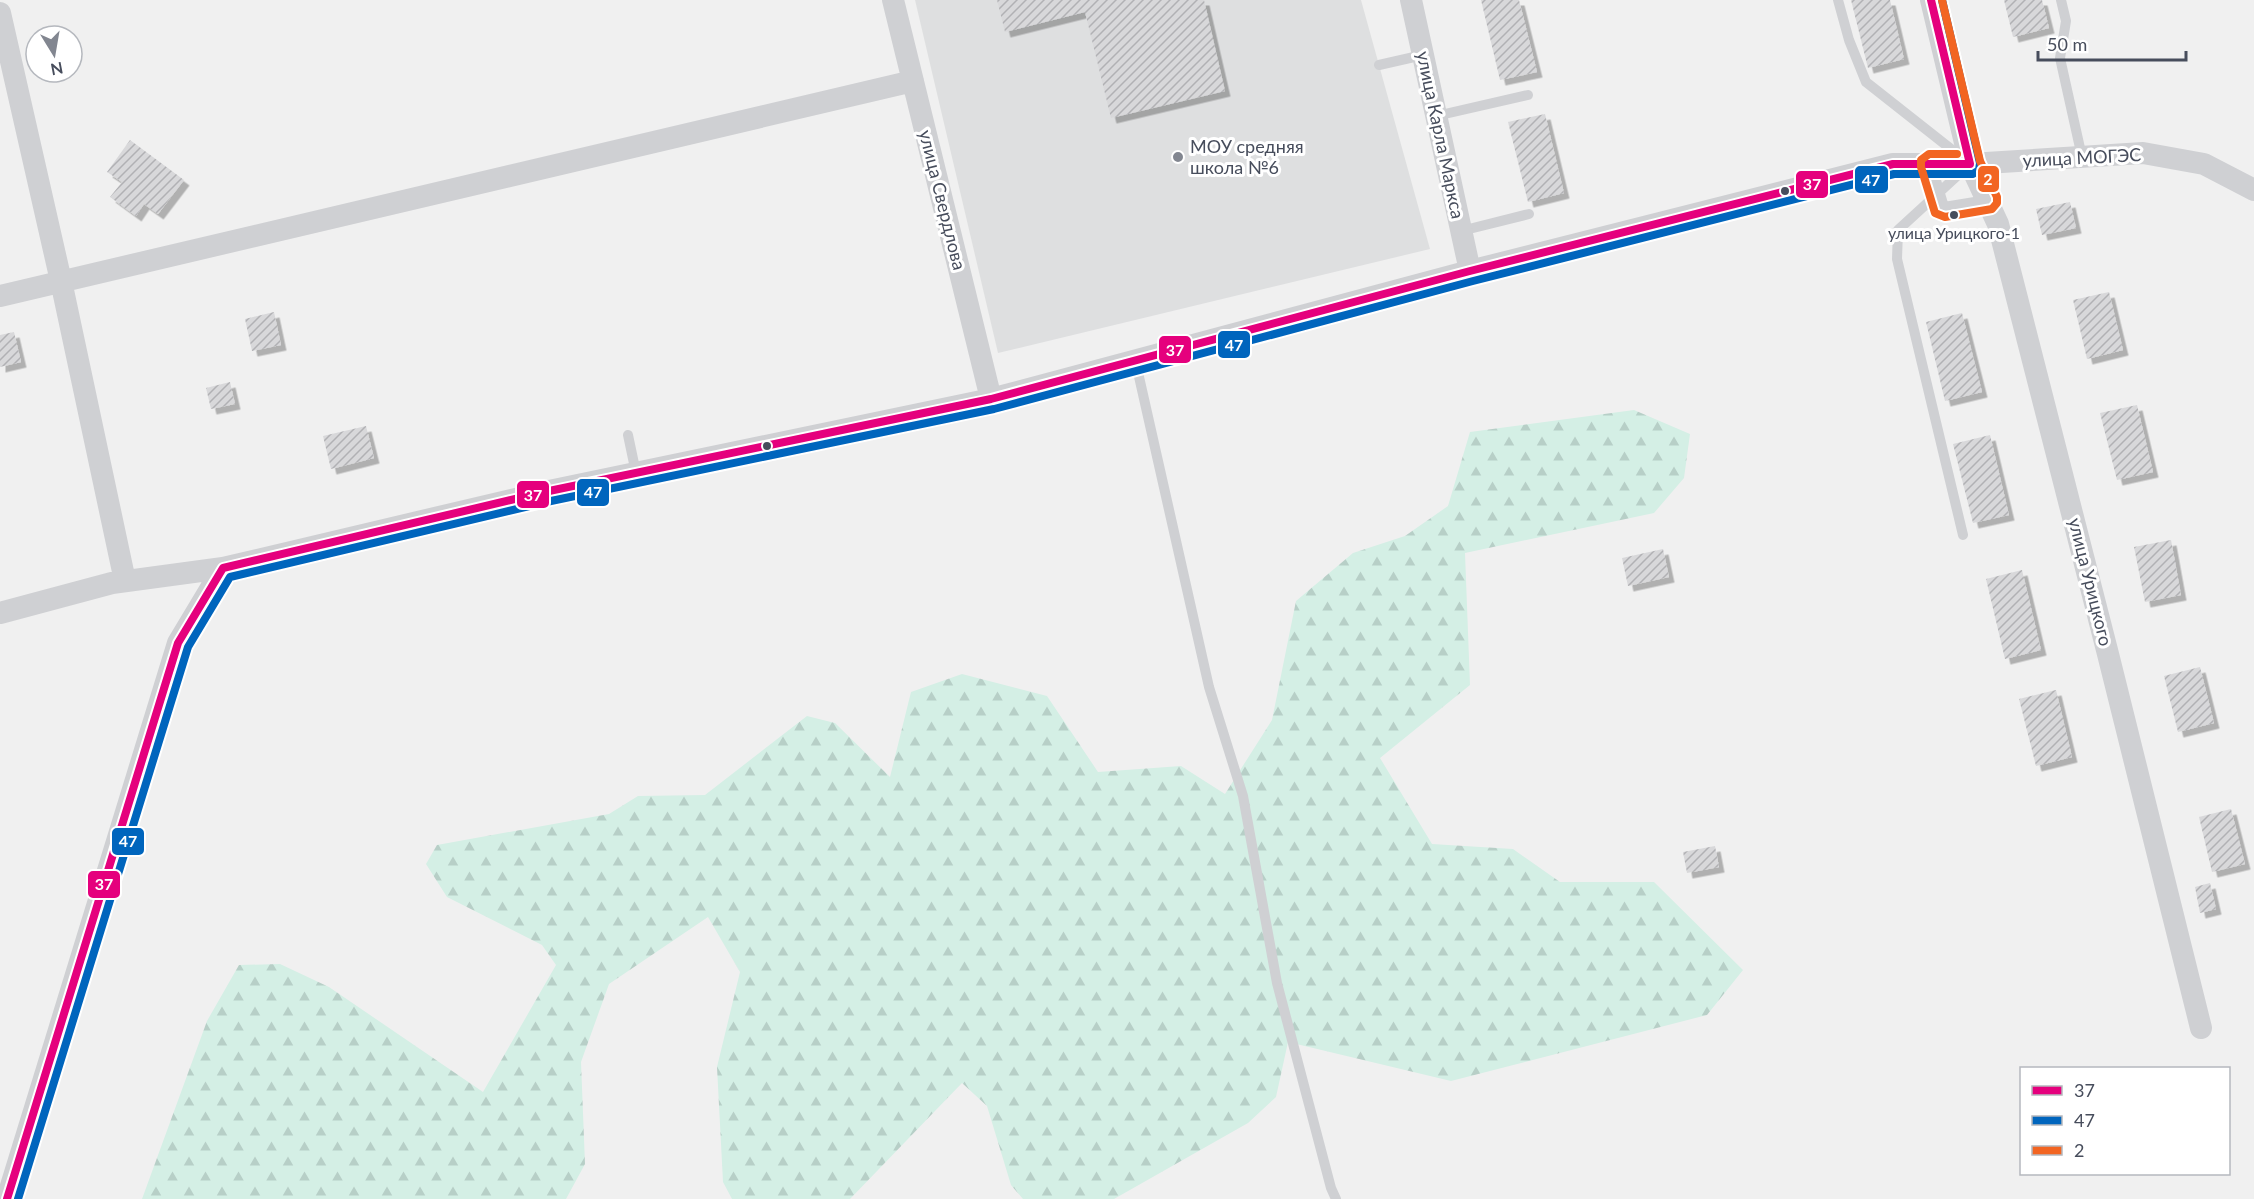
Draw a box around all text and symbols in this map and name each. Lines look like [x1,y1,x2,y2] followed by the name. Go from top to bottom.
[24,24,84,84] north arrow
[2038,24,2186,62] scale bar
[2047,33,2087,55] text: 50 m
[1412,49,1469,220] street label: улица Карла Маркса
[49,59,65,80] text: N
[915,127,971,272] street label: улица Свердлова
[1190,135,1304,178] place label: МОУ средняя школа №6
[2022,143,2142,171] street label: улица МОГЭС
[1171,150,1185,164] marker: МОУ средняя школа №6
[1854,165,1889,194] line badge: 47
[1977,165,2000,193] line badge: 2
[1983,169,1993,188] text: 2
[1795,170,1829,199] line badge: 37
[1862,170,1880,189] text: 47
[1803,174,1821,193] text: 37
[1779,185,1791,197] unlabelled marker
[1948,209,1960,221] marker: улица Урицкого-1
[1888,223,2020,242] place label: улица Урицкого-1
[1217,330,1251,359] line badge: 47
[1158,335,1192,364] line badge: 37
[1225,335,1243,354] text: 47
[1166,340,1184,359] text: 37
[761,440,773,452] unlabelled marker
[576,478,610,507] line badge: 47
[516,480,550,509] line badge: 37
[584,482,602,501] text: 47
[524,485,542,504] text: 37
[2064,515,2118,648] street label: улица Урицкого
[111,827,145,856] line badge: 47
[119,831,137,850] text: 47
[87,870,121,899] line badge: 37
[95,874,113,893] text: 37
[2020,1067,2230,1175] legend
[2074,1079,2095,1101] text: 37
[2074,1109,2095,1131] text: 47
[2074,1139,2084,1161] text: 2

